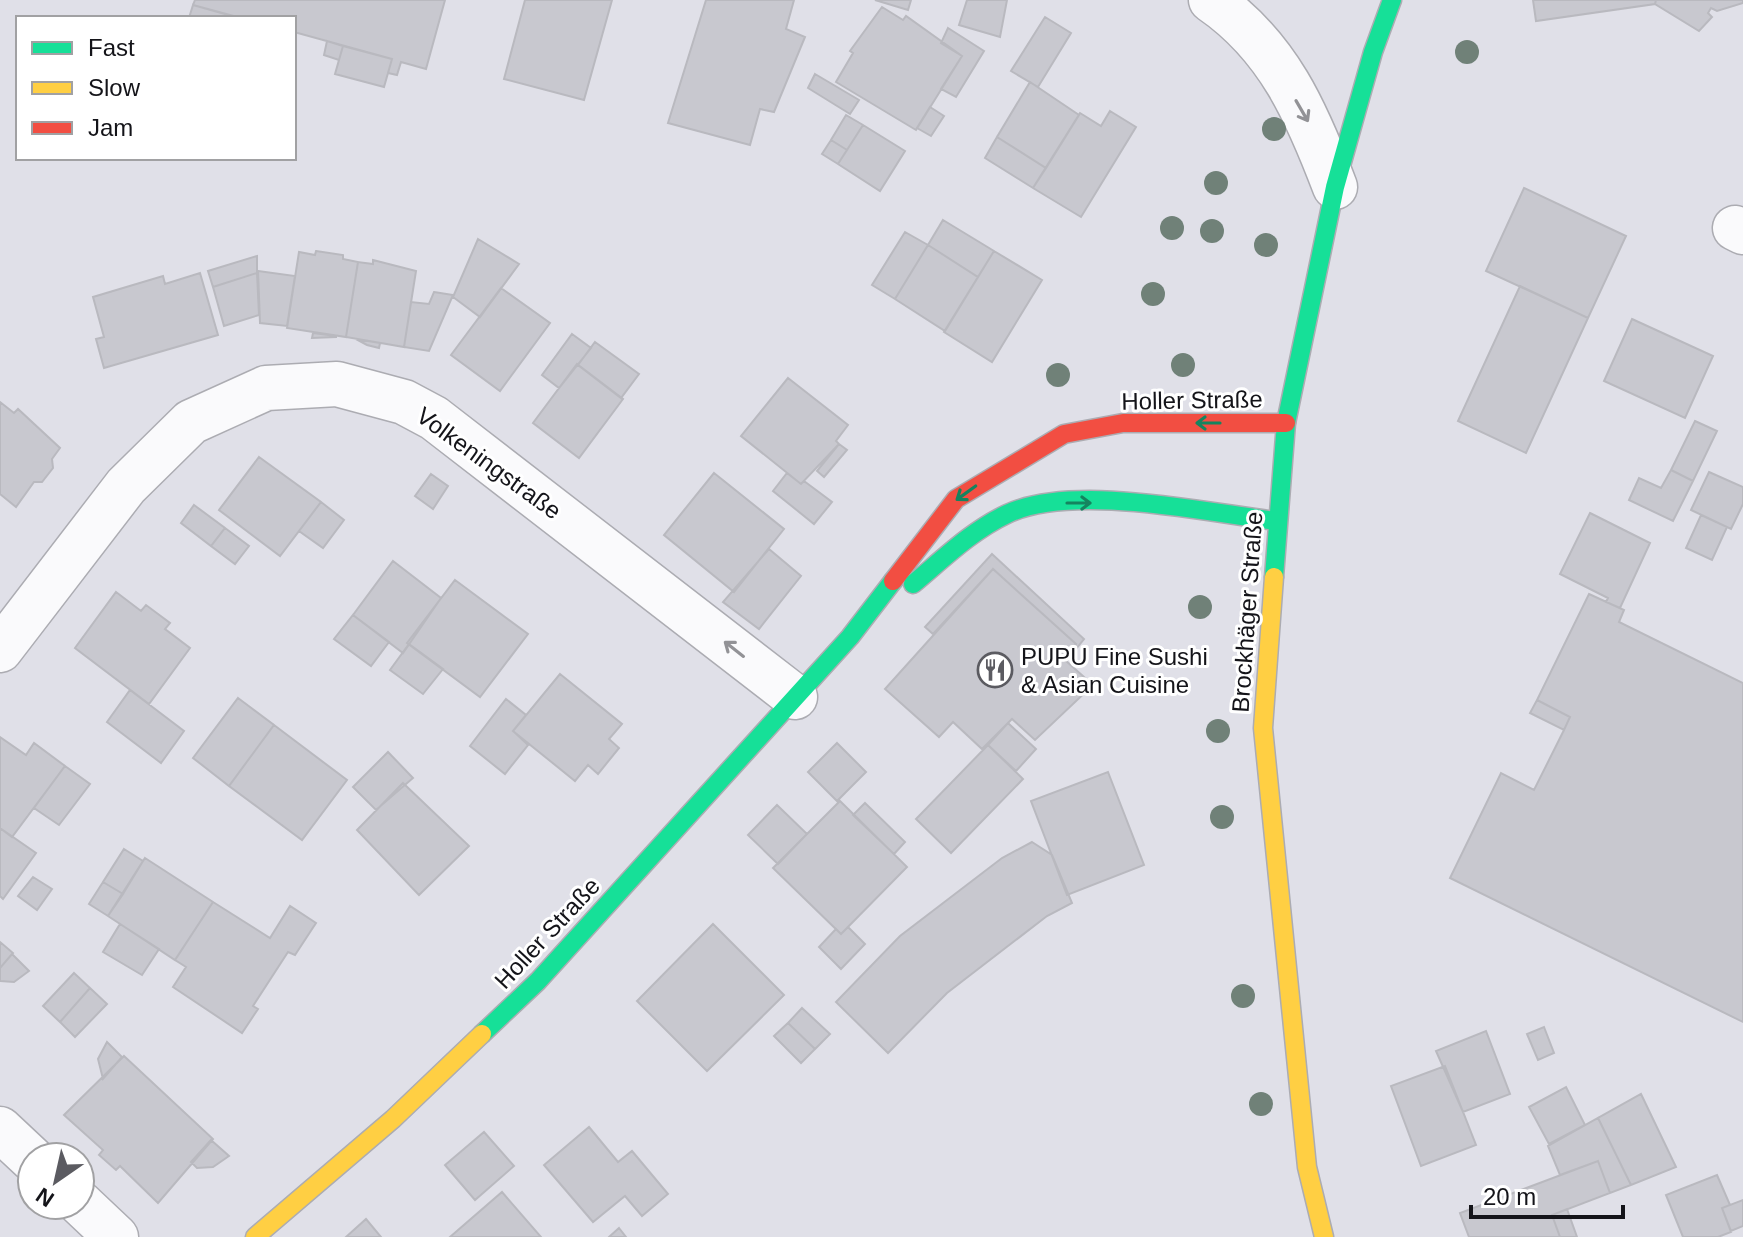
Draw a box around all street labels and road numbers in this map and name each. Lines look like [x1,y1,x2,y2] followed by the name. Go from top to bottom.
[1121,385,1263,415] street label: Holler Straße
[411,401,567,525] street label: Volkeningstraße
[1227,511,1267,713] street label: Brockhäger Straße
[489,872,605,994] street label: Holler Straße

